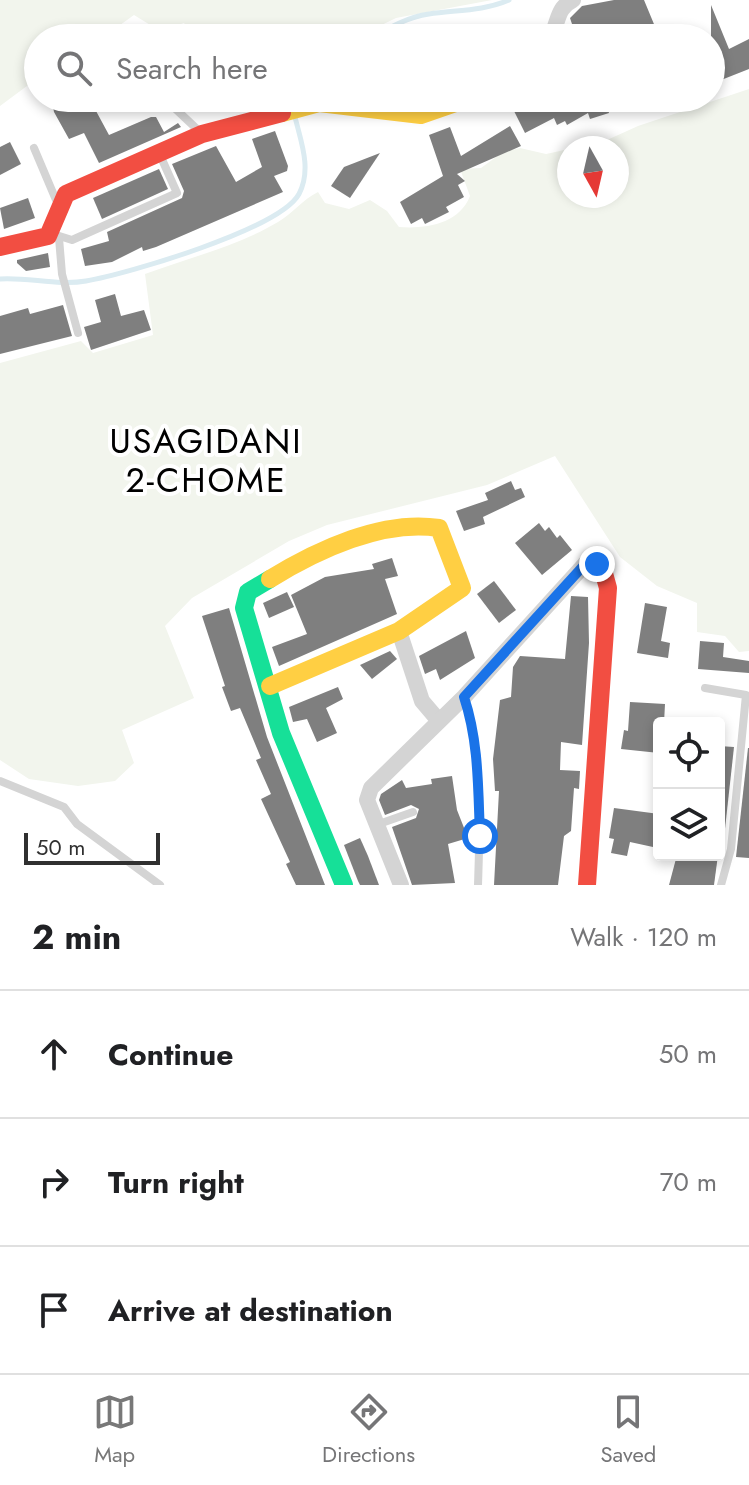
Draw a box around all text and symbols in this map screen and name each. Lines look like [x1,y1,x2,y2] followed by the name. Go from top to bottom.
[24,24,725,112] search box
[52,46,96,90] icon: search
[116,47,268,90] text: Search here
[557,136,629,208] north arrow
[109,417,303,505] district label: USAGIDANI 2-CHOME
[579,546,615,582] route end
[653,717,725,861] map controls
[653,717,725,789] button: locate
[653,789,725,861] button: layers
[462,818,498,854] route start
[24,829,160,865] scale bar
[36,831,85,863] text: 50 m
[32,913,121,962] text: 2 min
[570,918,717,956] text: Walk · 120 m
[32,1032,76,1076] icon: ahead
[108,1033,234,1076] text: Continue
[659,1035,717,1073] text: 50 m
[32,1160,76,1204] icon: right
[108,1161,244,1204] text: Turn right
[660,1163,717,1201] text: 70 m
[32,1288,76,1332] icon: arrive
[108,1289,393,1332] text: Arrive at destination
[93,1390,137,1470] tab: Map
[322,1390,415,1470] tab: Directions
[601,1390,656,1470] tab: Saved

